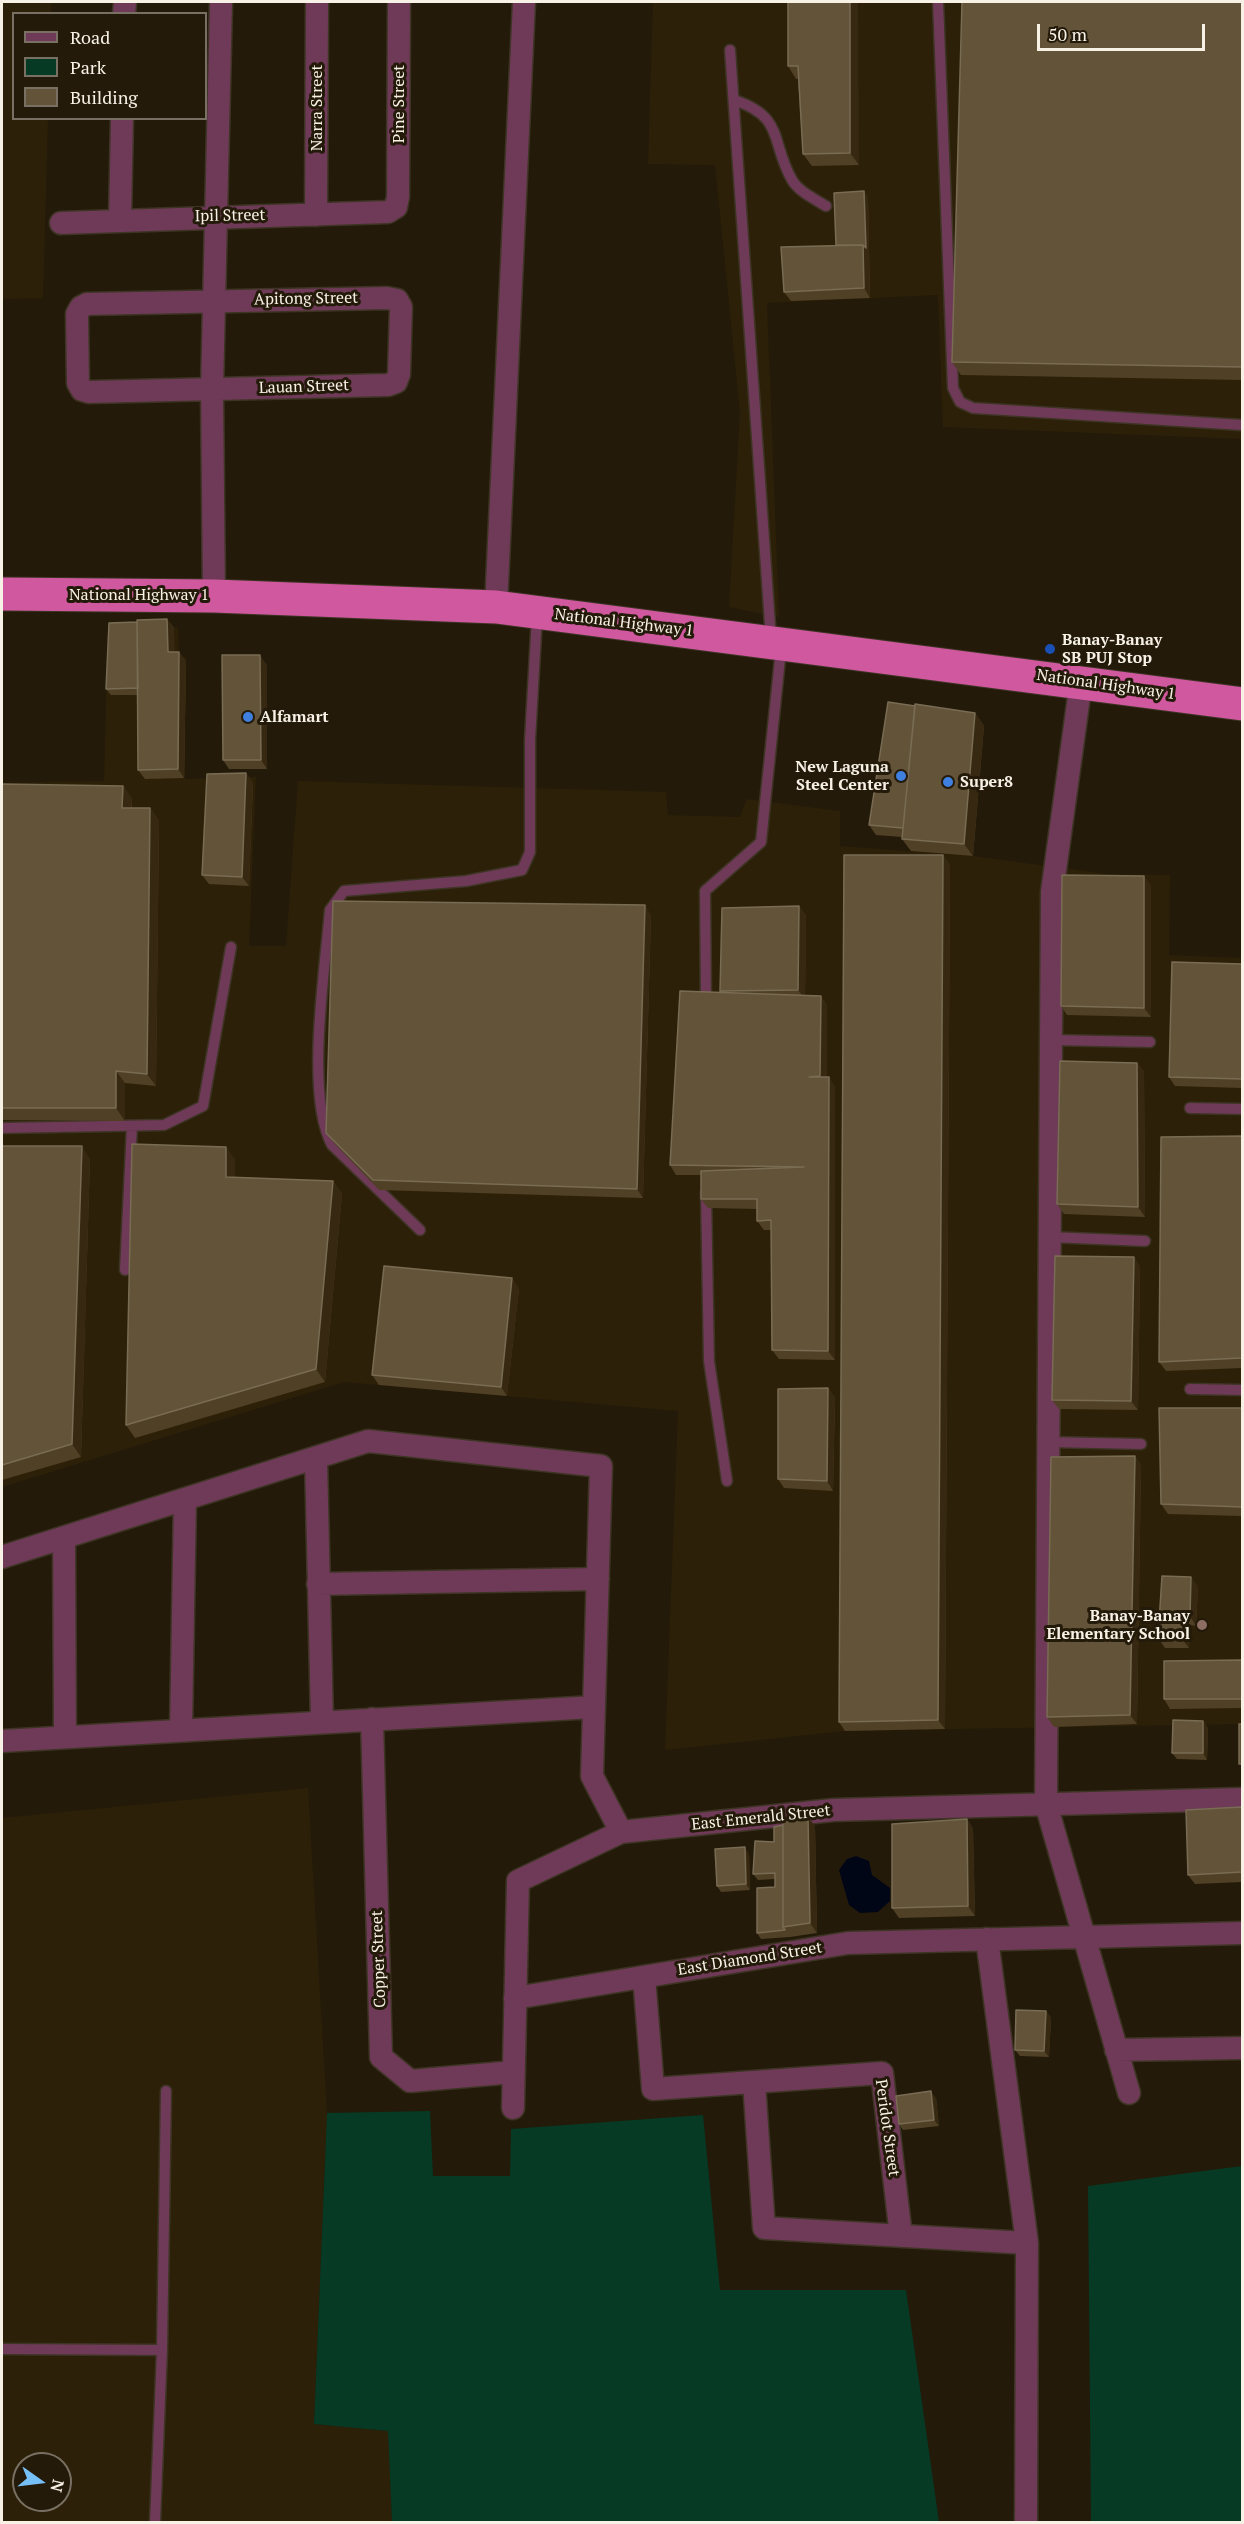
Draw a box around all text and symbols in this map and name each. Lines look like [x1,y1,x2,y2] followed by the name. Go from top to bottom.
[12,12,207,120] legend
[1040,12,1208,50] scale bar
[1048,22,1087,46] text: 50 m
[70,25,110,49] text: Road
[70,55,106,79] text: Park
[307,65,327,151] street label: Narra Street
[389,65,409,143] street label: Pine Street
[70,85,138,109] text: Building
[194,206,266,226] street label: Ipil Street
[254,288,358,310] street label: Apitong Street
[259,376,349,398] street label: Lauan Street
[69,585,209,605] street label: National Highway 1
[553,605,695,641] street label: National Highway 1
[1062,630,1162,668] place label: Banay-Banay SB PUJ Stop
[1043,642,1057,656] marker: Banay-Banay SB PUJ Stop
[1035,666,1177,704] street label: National Highway 1
[260,707,329,727] place label: Alfamart
[241,710,255,724] marker: Alfamart
[795,757,889,795] place label: New Laguna Steel Center
[894,769,908,783] marker: New Laguna Steel Center
[960,772,1013,792] place label: Super8
[941,775,955,789] marker: Super8
[1046,1606,1190,1644] place label: Banay-Banay Elementary School
[1195,1618,1209,1632] marker: Banay-Banay Elementary School
[690,1801,832,1835] street label: East Emerald Street
[368,1910,390,2008] street label: Copper Street
[676,1938,824,1980] street label: East Diamond Street
[871,2078,903,2178] street label: Peridot Street
[12,2452,72,2512] north arrow
[45,2477,70,2494] text: N

